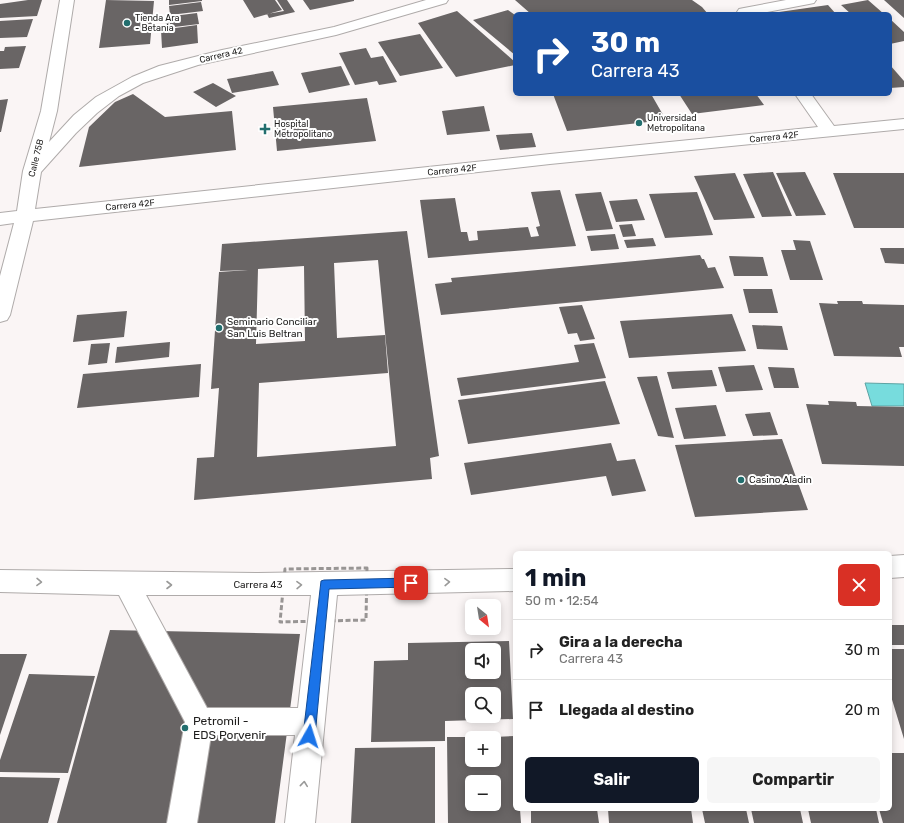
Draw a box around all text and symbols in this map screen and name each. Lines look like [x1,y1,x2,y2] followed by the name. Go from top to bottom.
[135,13,180,33] place label: Tienda Ara - Betania
[122,18,132,28] marker: Tienda Ara - Betania
[591,26,660,59] text: 30 m
[525,28,577,80] icon: right
[198,45,244,65] street label: Carrera 42
[591,60,680,82] text: Carrera 43
[647,113,705,133] place label: Universidad Metropolitana
[634,118,644,128] marker: Universidad Metropolitana
[274,119,332,139] place label: Hospital Metropolitano
[259,123,271,135] marker: Hospital Metropolitano
[749,129,799,145] street label: Carrera 42F
[26,138,46,178] street label: Calle 75B
[427,162,477,178] street label: Carrera 42F
[105,197,155,213] street label: Carrera 42F
[227,316,317,340] place label: Seminario Conciliar San Luis Beltran
[214,323,224,333] marker: Seminario Conciliar San Luis Beltran
[749,474,812,486] place label: Casino Aladin
[736,475,746,485] marker: Casino Aladin
[525,564,586,592] text: 1 min
[838,564,880,606] button: close
[394,566,428,600] pin
[400,572,422,594] icon: arrive
[444,577,450,586] one-way arrow
[36,578,42,586] one-way arrow
[233,579,283,591] street label: Carrera 43
[166,581,172,589] one-way arrow
[296,581,302,589] one-way arrow
[525,593,599,608] text: 50 m · 12:54
[465,599,501,635] north arrow
[465,599,501,811] map controls
[559,633,683,651] text: Gira a la derecha
[525,639,547,661] icon: right
[844,641,880,659] text: 30 m
[465,643,501,679] button: sound
[559,651,623,666] text: Carrera 43
[465,687,501,723] button: search
[525,699,547,721] icon: arrive
[559,701,694,719] text: Llegada al destino
[845,701,880,719] text: 20 m
[193,714,266,742] place label: Petromil - EDS Porvenir
[288,715,330,757] position arrow
[180,723,190,733] marker: Petromil - EDS Porvenir
[465,731,501,767] button: +
[525,757,699,803] button: Salir
[707,757,880,803] button: Compartir
[465,775,501,811] button: −
[299,781,308,787] one-way arrow

